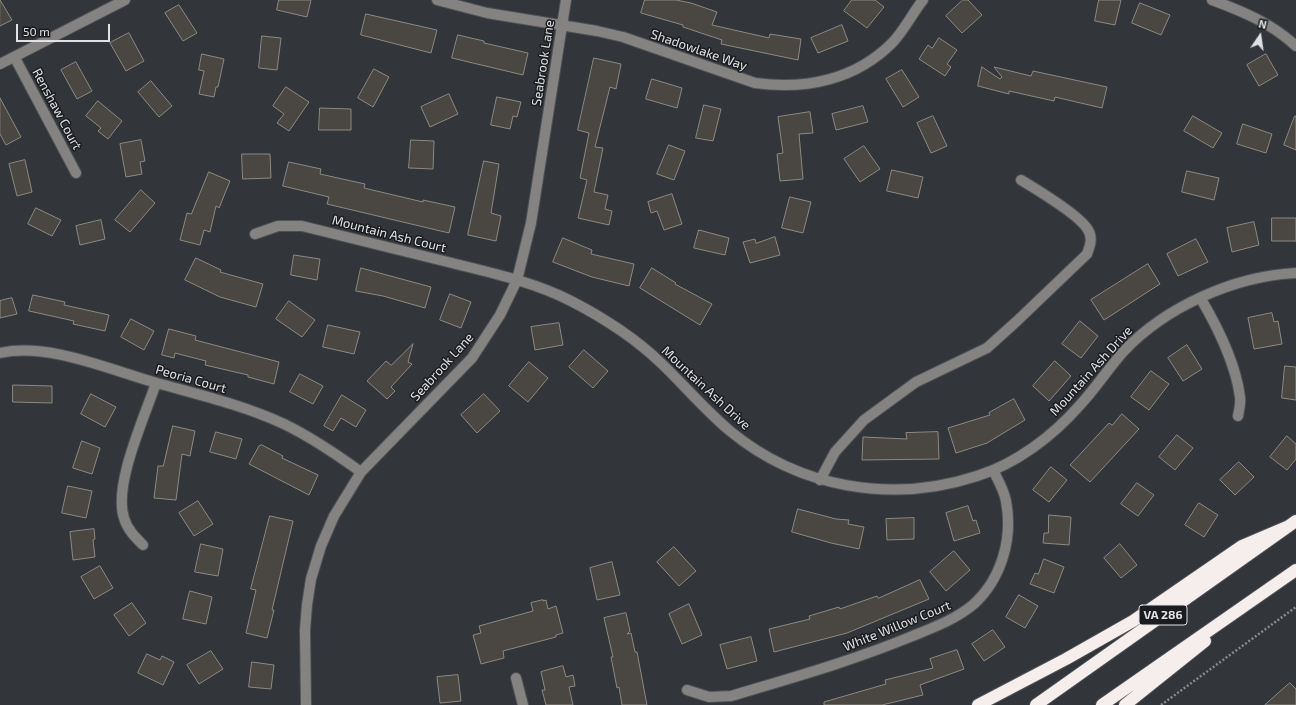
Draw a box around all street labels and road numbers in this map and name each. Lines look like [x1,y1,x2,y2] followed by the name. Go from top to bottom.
[529,19,557,107] street label: Seabrook Lane
[649,26,749,74] street label: Shadowlake Way
[29,66,85,152] street label: Renshaw Court
[330,212,448,256] street label: Mountain Ash Court
[1047,323,1135,419] street label: Mountain Ash Drive
[407,330,477,404] street label: Seabrook Lane
[658,343,754,433] street label: Mountain Ash Drive
[154,361,228,397] street label: Peoria Court
[841,597,953,655] street label: White Willow Court
[1139,605,1187,625] road number: VA 286

